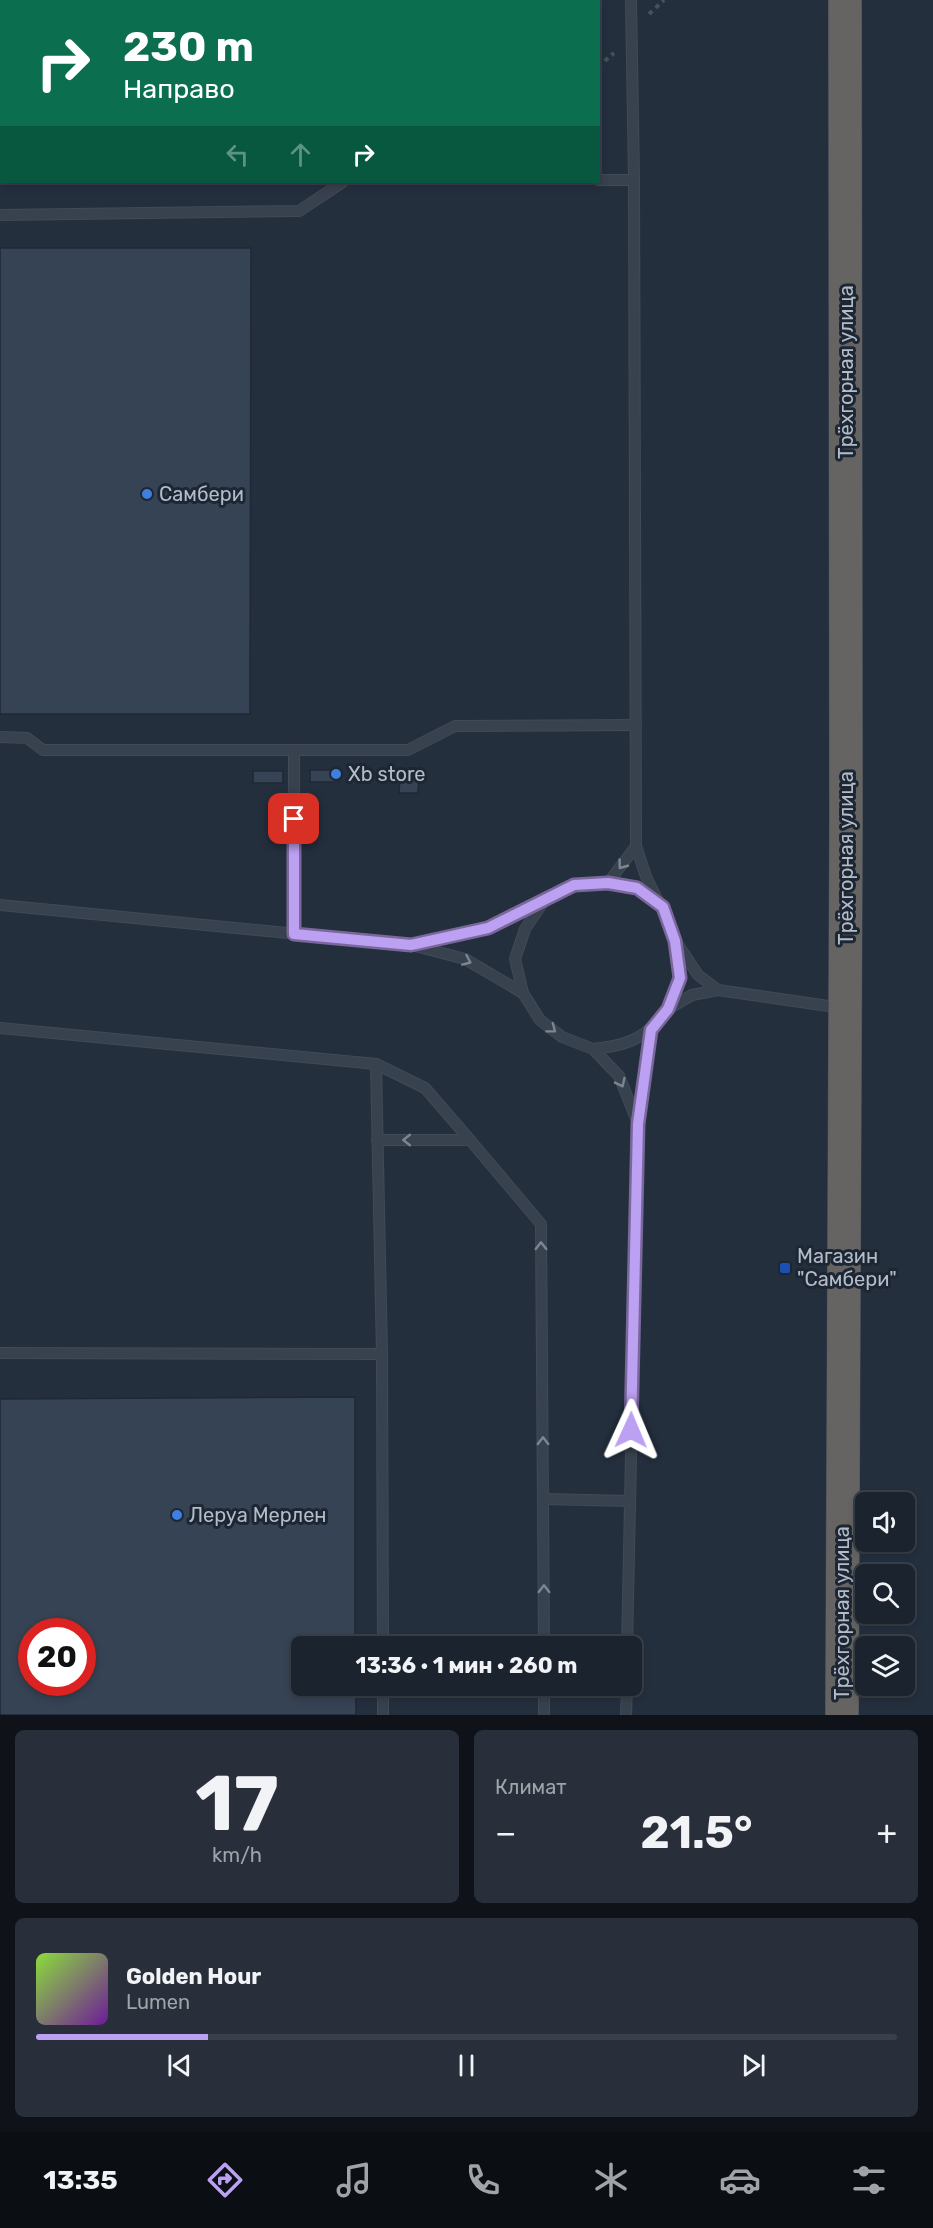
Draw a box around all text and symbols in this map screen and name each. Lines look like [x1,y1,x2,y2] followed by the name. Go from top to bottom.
[123,22,254,72] text: 230 m
[24,24,102,102] icon: right
[123,73,235,105] text: Направо
[221,138,254,171] icon: left
[284,138,317,171] icon: ahead
[347,138,380,171] icon: right
[834,285,858,459] street label: Трёхгорная улица
[159,482,244,506] place label: Самбери
[140,487,154,501] marker: Самбери
[348,762,426,786] place label: Xb store
[329,767,343,781] marker: Xb store
[834,771,858,945] street label: Трёхгорная улица
[268,793,319,844] pin
[277,802,310,835] icon: arrive
[619,858,630,869] one-way arrow
[460,954,471,966] one-way arrow
[545,1022,556,1033] one-way arrow
[614,1077,626,1088] one-way arrow
[402,1134,411,1146] one-way arrow
[535,1241,547,1250] one-way arrow
[797,1244,897,1291] place label: Магазин "Самбери"
[778,1261,792,1275] marker: Магазин "Самбери"
[599,1398,663,1462] position arrow
[536,1436,549,1445] one-way arrow
[855,1492,915,1696] map controls
[855,1492,915,1552] button: sound
[189,1503,327,1527] place label: Леруа Мерлен
[170,1508,184,1522] marker: Леруа Мерлен
[830,1526,854,1700] street label: Трёхгорная улица
[855,1564,915,1624] button: search
[537,1584,550,1593] one-way arrow
[18,1618,96,1696] speed limit sign: 20
[855,1636,915,1696] button: layers
[356,1652,577,1679] text: 13:36 · 1 мин · 260 m
[195,1757,279,1850] text: 17
[495,1775,567,1799] text: Климат
[640,1806,752,1859] text: 21.5°
[495,1813,516,1852] text: −
[876,1813,897,1852] text: +
[212,1843,262,1867] text: km/h
[126,1963,261,1990] text: Golden Hour
[126,1990,190,2014] text: Lumen
[163,2049,196,2082] icon: previous
[450,2049,483,2082] icon: pause
[737,2049,770,2082] icon: next
[204,2159,246,2201] icon: directions
[333,2159,375,2201] icon: music
[462,2159,504,2201] icon: phone
[590,2159,632,2201] icon: climate
[719,2159,761,2201] icon: car
[848,2159,890,2201] icon: filters
[43,2164,118,2196] text: 13:35

